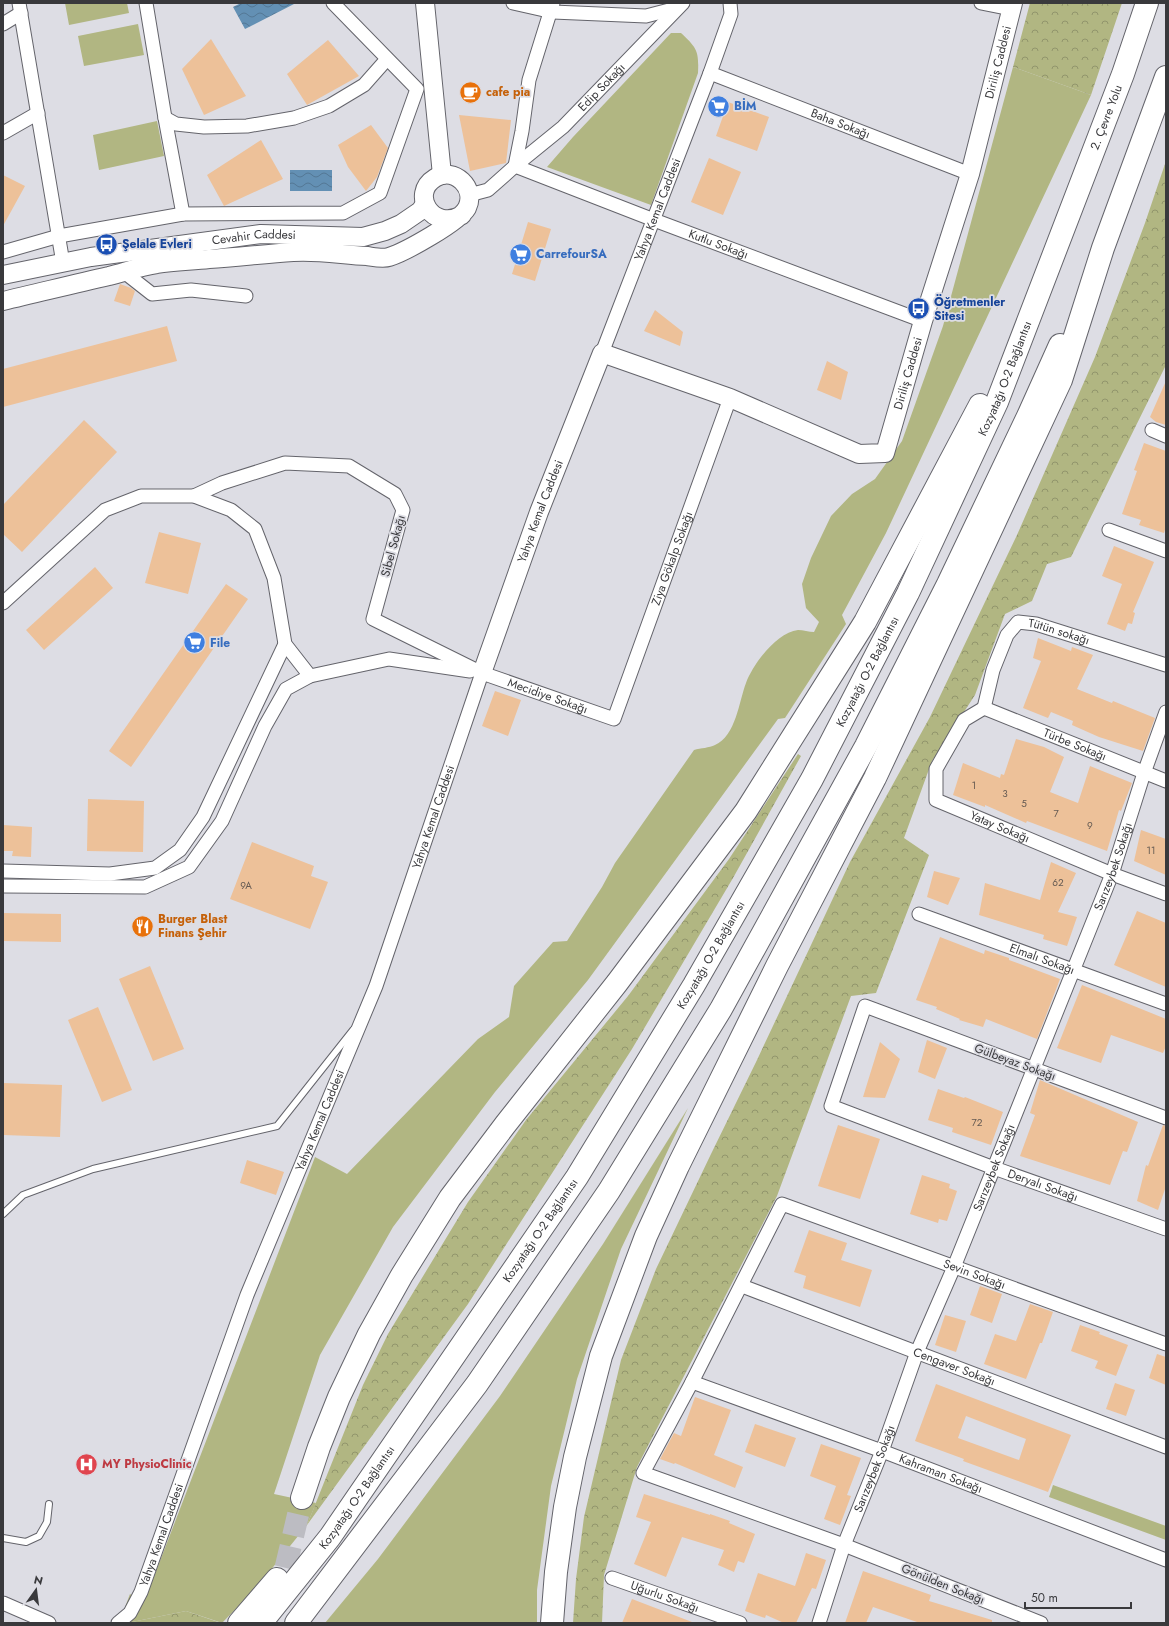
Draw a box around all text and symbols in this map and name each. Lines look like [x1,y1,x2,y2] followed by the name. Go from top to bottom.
[980,24,1016,101] street label: Diriliş Caddesi
[574,59,629,115] street label: Edip Sokağı
[457,79,483,105] cafe icon: cafe pia
[1086,82,1127,153] street label: 2. Çevre Yolu
[486,83,530,101] place label: cafe pia
[706,93,732,119] supermarket icon: BİM
[734,97,757,115] place label: BİM
[808,104,873,143] street label: Baha Sokağı
[630,156,685,263] street label: Yahya Kemal Caddesi
[211,225,296,250] street label: Cevahir Caddesi
[686,225,751,264] street label: Kutlu Sokağı
[94,231,120,257] bus stop icon: Şelale Evleri
[122,235,192,253] place label: Şelale Evleri
[507,241,533,267] supermarket icon: CarrefourSA
[536,245,607,263] place label: CarrefourSA
[934,293,1005,325] place label: Öğretmenler Sitesi
[905,296,931,322] bus stop icon: Öğretmenler Sitesi
[973,318,1036,439] street label: Kozyatağı O-2 Bağlantısı
[889,335,927,412] street label: Diriliş Caddesi
[513,457,568,565] street label: Yahya Kemal Caddesi
[647,509,697,608] street label: Ziya Gökalp Sokağı
[376,513,410,579] street label: Sibel Sokağı
[831,613,904,730] street label: Kozyatağı O-2 Bağlantısı
[1027,614,1092,649] street label: Tütün sokağı
[182,630,208,656] supermarket icon: File
[210,634,230,652] place label: File
[505,674,590,718] street label: Mecidiye Sokağı
[1041,724,1109,765] street label: Türbe Sokağı
[407,763,459,871] street label: Yahya Kemal Caddesi
[972,778,976,793] house number: 1
[1002,786,1008,801] house number: 3
[1021,796,1027,811] house number: 5
[967,806,1032,847] street label: Yatay Sokağı
[1053,806,1059,821] house number: 7
[1087,818,1093,833] house number: 9
[1089,820,1137,913] street label: Sarızeybek Sokağı
[1147,843,1156,858] house number: 11
[1052,875,1064,890] house number: 62
[240,878,252,893] house number: 9A
[672,898,749,1013] street label: Kozyatağı O-2 Bağlantısı
[158,910,227,942] place label: Burger Blast Finans Şehir
[130,913,156,939] restaurant icon: Burger Blast Finans Şehir
[1007,939,1077,979] street label: Elmalı Sokağı
[972,1039,1058,1085] street label: Gülbeyaz Sokağı
[291,1067,349,1174] street label: Yahya Kemal Caddesi
[972,1115,983,1130] house number: 72
[968,1122,1019,1214] street label: Sarızeybek Sokağı
[1005,1165,1081,1206] street label: Deryalı Sokağı
[498,1175,582,1286] street label: Kozyatağı O-2 Bağlantısı
[941,1255,1008,1294] street label: Sevin Sokağı
[911,1343,998,1390] street label: Cengaver Sokağı
[849,1423,899,1515] street label: Sarızeybek Sokağı
[315,1442,399,1553] street label: Kozyatağı O-2 Bağlantısı
[896,1449,985,1498] street label: Kahraman Sokağı
[73,1451,99,1477] hospital icon: MY PhysioClinic
[102,1455,192,1473] place label: MY PhysioClinic
[135,1481,188,1589] street label: Yahya Kemal Caddesi
[899,1559,987,1609] street label: Gönülden Sokağı
[16,1570,56,1610] north arrow
[32,1571,45,1589] text: N
[628,1576,702,1617] street label: Uğurlu Sokağı
[1025,1584,1131,1610] scale bar
[1031,1589,1058,1607] text: 50 m

